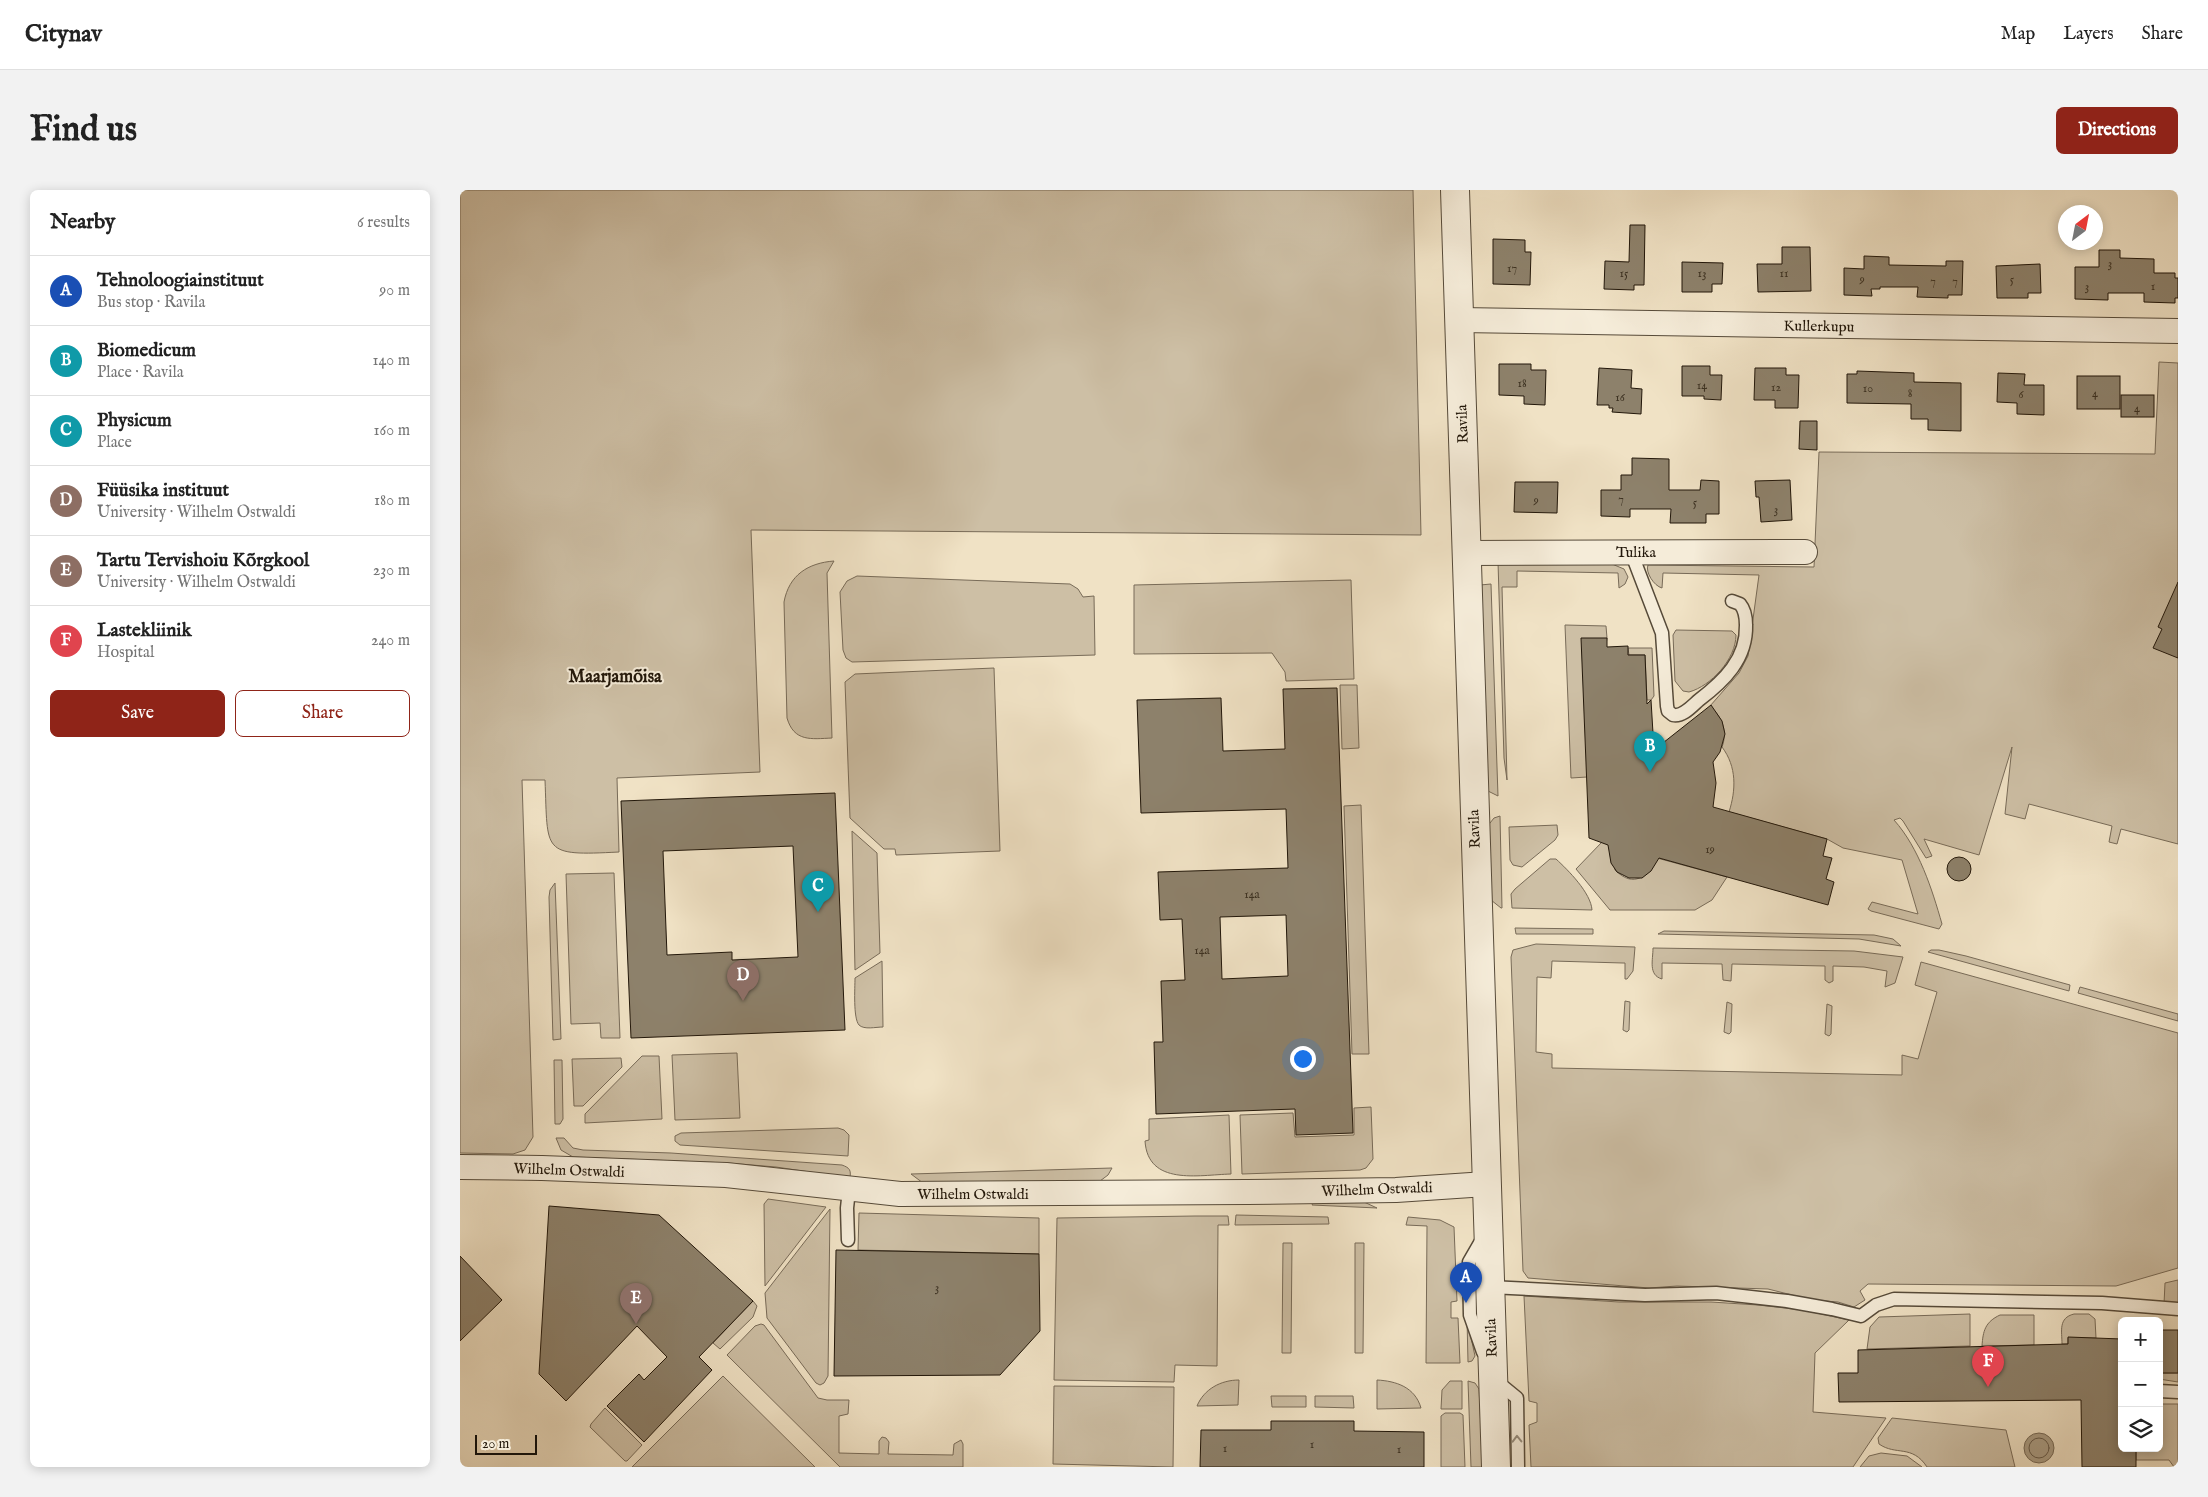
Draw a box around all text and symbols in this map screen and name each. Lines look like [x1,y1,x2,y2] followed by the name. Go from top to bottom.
[25,19,102,50] text: Citynav
[2001,23,2035,46] text: Map
[2063,23,2114,46] text: Layers
[2142,23,2183,46] text: Share
[2056,107,2178,154] button: Directions
[30,108,137,153] text: Find us
[2058,205,2103,250] north arrow
[50,209,115,236] text: Nearby
[357,213,410,233] text: 6 results
[2108,256,2112,271] house number: 3
[1507,261,1517,276] house number: 17
[1620,266,1629,281] house number: 15
[1698,266,1706,281] house number: 13
[1780,266,1788,281] house number: 11
[97,269,264,293] text: Tehnoloogiainstituut
[1858,272,1865,287] house number: 9
[2010,272,2015,287] house number: 5
[1930,274,1936,289] house number: 7
[1952,274,1958,289] house number: 7
[2085,279,2089,294] house number: 3
[2151,279,2155,294] house number: 1
[61,281,71,301] text: A
[379,281,410,301] text: 90 m
[97,293,205,313] text: Bus stop · Ravila
[1783,316,1855,337] street label: Kullerkupu
[97,339,196,363] text: Biomedicum
[61,351,71,371] text: B
[372,351,410,371] text: 140 m
[97,363,184,383] text: Place · Ravila
[1517,376,1527,391] house number: 18
[1697,378,1707,393] house number: 14
[1771,380,1781,395] house number: 12
[1863,381,1873,396] house number: 10
[1908,386,1913,401] house number: 8
[2092,386,2098,401] house number: 4
[2018,387,2024,402] house number: 6
[1615,390,1626,405] house number: 16
[2134,401,2140,416] house number: 4
[1452,404,1473,444] street label: Ravila
[97,409,172,433] text: Physicum
[60,421,72,441] text: C
[374,421,410,441] text: 160 m
[97,433,132,453] text: Place
[97,479,229,503] text: Füüsika instituut
[60,491,72,511] text: D
[374,491,410,511] text: 180 m
[1618,492,1624,507] house number: 7
[1532,493,1539,508] house number: 9
[1693,495,1698,510] house number: 5
[1774,502,1778,517] house number: 3
[97,503,296,523] text: University · Wilhelm Ostwaldi
[1616,543,1657,562] street label: Tulika
[97,549,309,573] text: Tartu Tervishoiu Kõrgkool
[60,561,72,581] text: E
[373,561,410,581] text: 230 m
[97,573,296,593] text: University · Wilhelm Ostwaldi
[97,619,192,643] text: Lastekliinik
[61,631,71,651] text: F
[371,631,410,651] text: 240 m
[97,643,154,663] text: Hospital
[568,666,663,689] district label: Maarjamõisa
[50,690,225,737] button: Save
[235,690,410,737] button: Share
[1634,731,1666,772] pin: B
[1464,809,1485,849] street label: Ravila
[1705,842,1715,857] house number: 19
[802,871,834,912] pin: C
[1244,887,1261,902] house number: 14a
[1194,943,1211,958] house number: 14a
[727,960,759,1001] pin: D
[1290,1046,1316,1072] your location
[513,1159,625,1182] street label: Wilhelm Ostwaldi
[1321,1178,1433,1201] street label: Wilhelm Ostwaldi
[917,1185,1029,1204] street label: Wilhelm Ostwaldi
[1450,1262,1482,1303] pin: A
[935,1280,939,1295] house number: 3
[620,1283,652,1324] pin: E
[2118,1317,2163,1452] map controls
[2118,1317,2163,1362] button: +
[1481,1318,1502,1358] street label: Ravila
[1972,1346,2004,1387] pin: F
[2118,1362,2163,1407] button: −
[2118,1407,2163,1452] button: layers
[475,1432,538,1455] scale bar
[482,1435,509,1453] text: 20 m
[1512,1435,1522,1442] one-way arrow
[1310,1437,1314,1452] house number: 1
[1223,1441,1227,1456] house number: 1
[1397,1442,1401,1457] house number: 1

